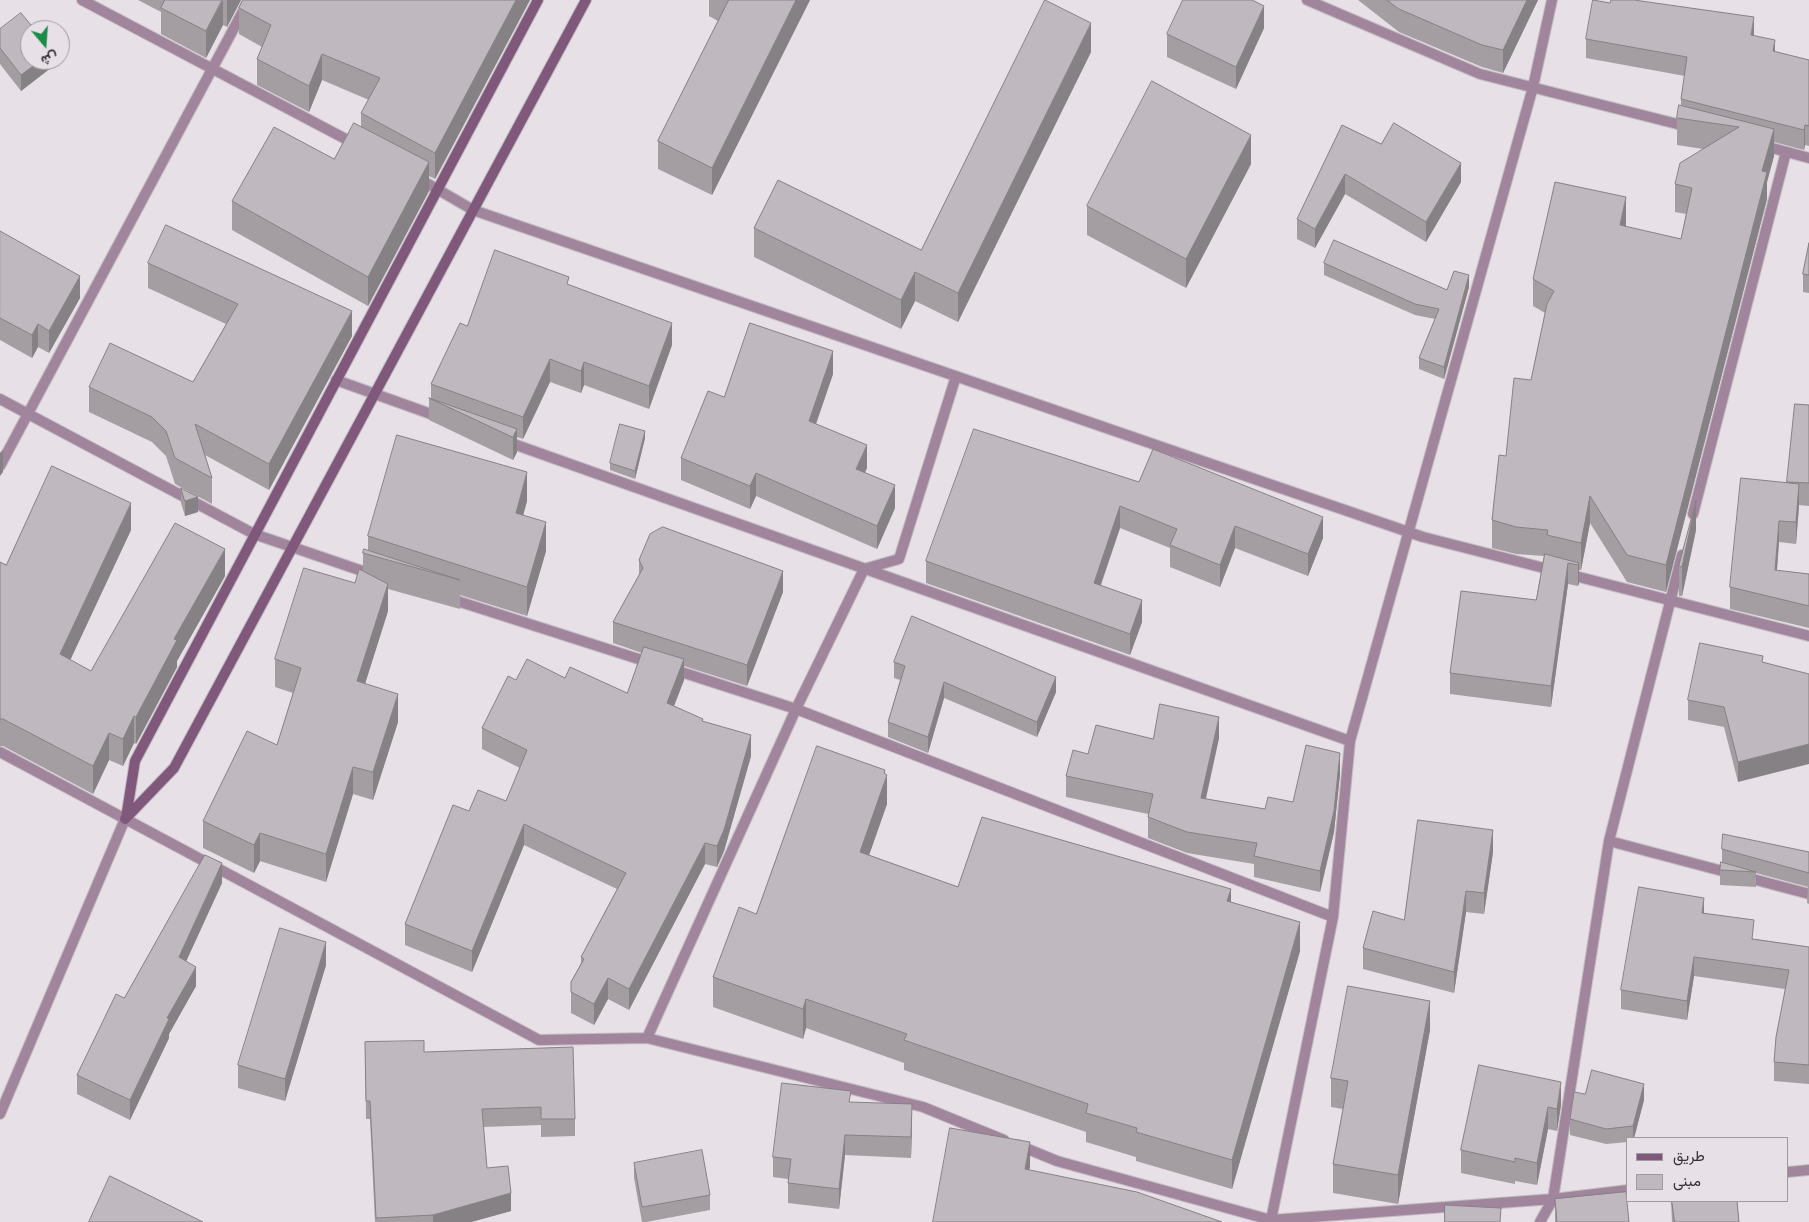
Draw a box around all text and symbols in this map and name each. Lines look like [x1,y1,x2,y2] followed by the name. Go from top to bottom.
[20,20,70,70] north arrow
[38,46,61,71] text: ش
[1626,1137,1789,1202] legend
[1673,1145,1705,1168] text: طريق
[1673,1170,1701,1193] text: مبنى

